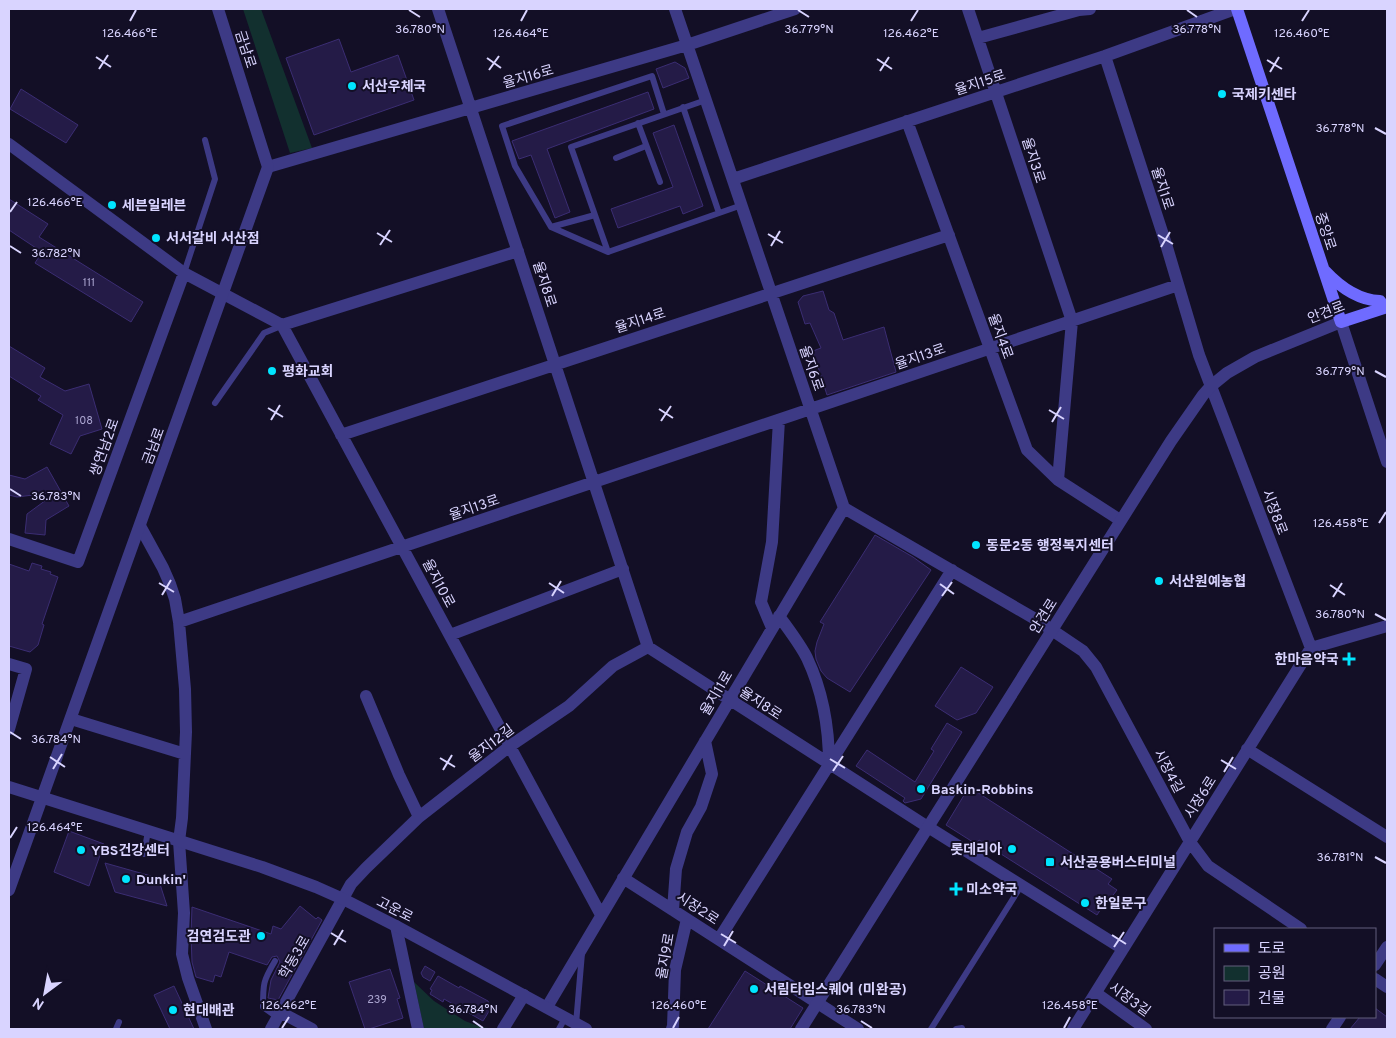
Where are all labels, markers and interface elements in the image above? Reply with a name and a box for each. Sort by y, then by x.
text: 36.780°N [395,22,445,38]
text: 36.779°N [784,22,834,38]
text: 36.778°N [1172,22,1222,38]
text: 126.466°E [102,26,158,42]
text: 126.464°E [493,26,549,42]
text: 126.462°E [883,26,939,42]
text: 126.460°E [1274,26,1330,42]
street label: 금남로 [231,28,259,71]
street label: 율지16로 [501,62,556,93]
street label: 율지15로 [953,67,1008,100]
place label: 서산우체국 [362,79,427,96]
marker: 서산우체국 [346,80,358,92]
place label: 국제키센타 [1232,87,1297,104]
marker: 국제키센타 [1216,88,1228,100]
text: 36.778°N [1315,121,1365,137]
street label: 율지3로 [1017,135,1048,186]
street label: 율지1로 [1147,165,1176,212]
text: 126.466°E [27,195,83,211]
place label: 세븐일레븐 [122,198,187,215]
marker: 세븐일레븐 [106,199,118,211]
street label: 중앙로 [1311,210,1339,253]
place label: 서서갈비 서산점 [166,231,260,248]
marker: 서서갈비 서산점 [150,232,162,244]
text: 36.782°N [31,246,81,262]
street label: 율지8로 [528,259,559,310]
house number: 111 [83,276,95,290]
street label: 안견로 [1305,298,1348,328]
street label: 율지14로 [613,305,668,338]
street label: 율지4로 [984,311,1016,362]
street label: 율지13로 [893,341,948,374]
street label: 율지6로 [795,344,826,394]
place label: 평화교회 [282,364,334,381]
text: 36.779°N [1315,364,1365,380]
marker: 평화교회 [266,365,278,377]
house number: 108 [75,414,93,428]
street label: 쌍연남2로 [87,416,124,479]
street label: 금남로 [140,425,169,468]
street label: 시장8로 [1257,487,1290,538]
text: 36.783°N [31,489,81,505]
street label: 율지13로 [447,492,502,525]
text: 126.458°E [1313,516,1369,532]
place label: 동문2동 행정복지센터 [986,538,1114,555]
marker: 동문2동 행정복지센터 [970,539,982,551]
street label: 율지10로 [418,556,458,611]
place label: 서산원예농협 [1169,574,1246,591]
marker: 서산원예농협 [1153,575,1165,587]
street label: 안견로 [1027,596,1062,638]
text: 36.780°N [1315,607,1365,623]
place label: 한마음약국 [1275,651,1339,669]
marker: 한마음약국 [1343,653,1355,665]
street label: 율지11로 [697,668,737,719]
street label: 율지8로 [736,684,785,724]
street label: 율지12길 [466,722,518,767]
text: 36.784°N [31,732,81,748]
street label: 시장4길 [1149,747,1186,797]
street label: 시장6로 [1182,773,1221,822]
place label: Baskin-Robbins [931,782,1034,799]
marker: Baskin-Robbins [915,783,927,795]
text: 126.464°E [27,820,83,836]
place label: 롯데리아 [950,842,1002,859]
place label: YBS건강센터 [91,843,170,860]
marker: 롯데리아 [1006,843,1018,855]
marker: YBS건강센터 [75,844,87,856]
text: 36.781°N [1317,850,1363,866]
place label: 서산공용버스터미널 [1060,855,1176,872]
marker: 서산공용버스터미널 [1044,856,1056,868]
place label: Dunkin' [136,872,186,889]
marker: Dunkin' [120,873,132,885]
place label: 미소약국 [966,882,1018,899]
marker: 미소약국 [950,883,962,895]
street label: 시장2로 [673,889,722,929]
street label: 고운로 [373,894,415,927]
place label: 한일문구 [1095,895,1147,913]
marker: 한일문구 [1079,897,1091,909]
legend [1214,928,1376,1018]
place label: 검연검도관 [187,929,251,946]
marker: 검연검도관 [255,930,267,942]
street label: 율지9로 [654,932,679,981]
street label: 학동3로 [275,933,314,982]
text: 도로 [1258,940,1286,959]
text: 공원 [1258,965,1286,984]
north arrow [20,968,70,1018]
street label: 시장3길 [1105,980,1153,1021]
place label: 서림타임스퀘어 (미완공) [764,982,907,999]
marker: 서림타임스퀘어 (미완공) [748,983,760,995]
text: 건물 [1258,990,1286,1009]
text: N [30,993,48,1013]
house number: 239 [367,993,387,1007]
text: 126.462°E [261,998,317,1014]
text: 126.460°E [651,998,707,1014]
text: 126.458°E [1042,998,1098,1014]
place label: 현대배관 [183,1002,235,1020]
text: 36.784°N [448,1002,498,1018]
text: 36.783°N [836,1002,886,1018]
marker: 현대배관 [167,1004,179,1016]

